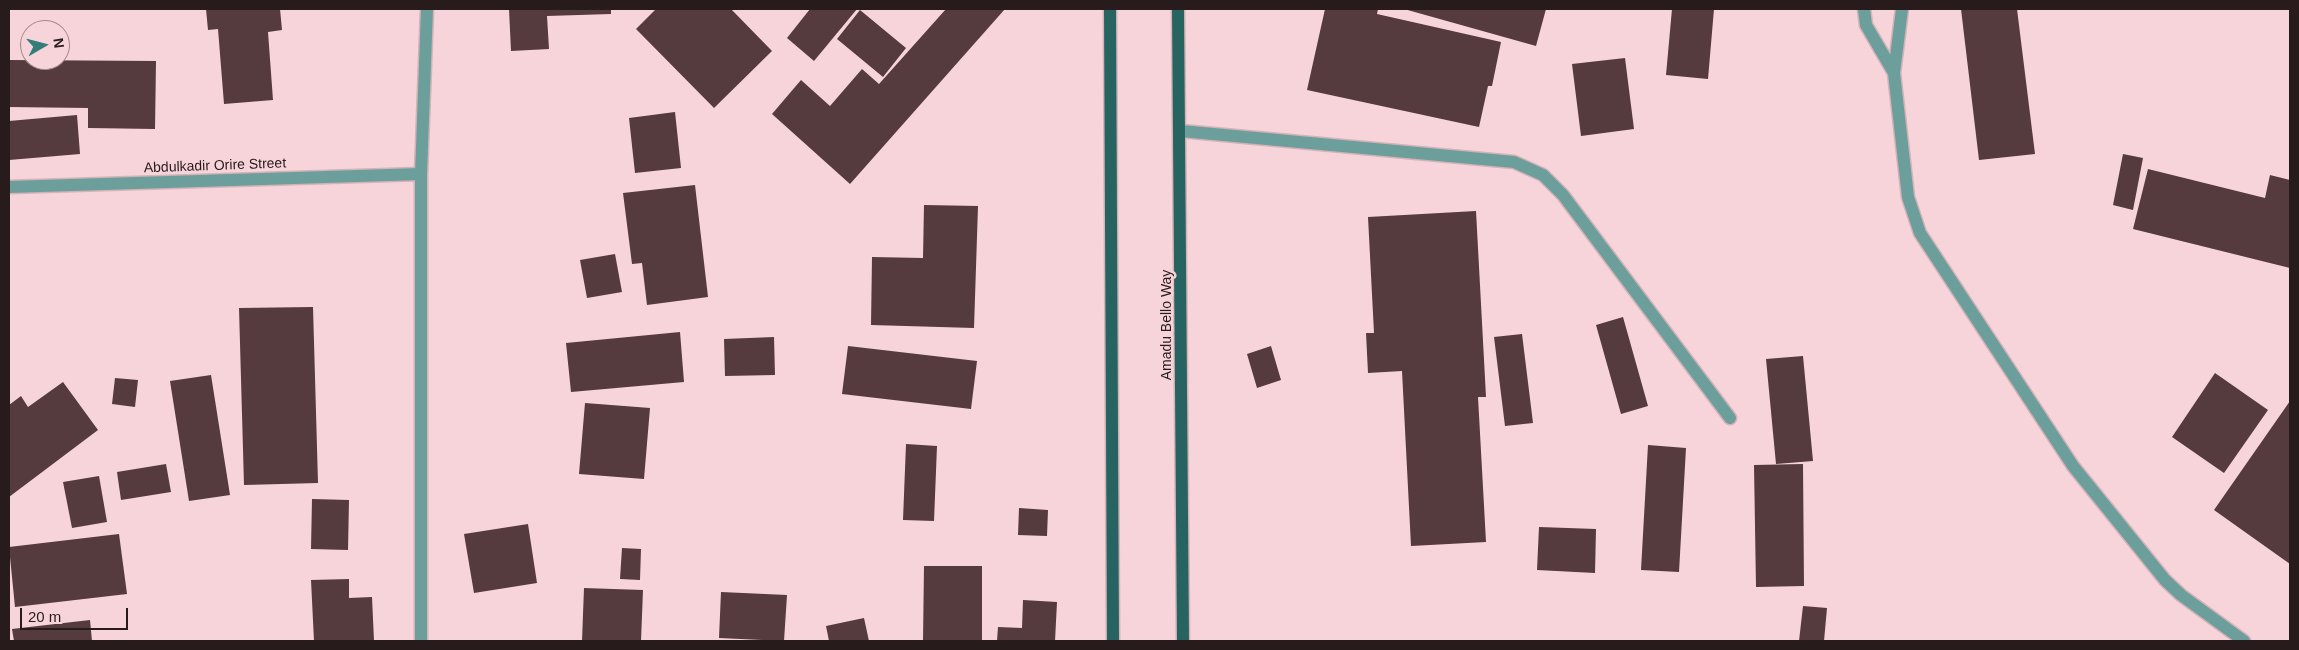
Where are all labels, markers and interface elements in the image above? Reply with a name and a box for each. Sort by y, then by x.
north arrow [20,20,70,70]
text: N [50,37,67,49]
street label: Abdulkadir Orire Street [144,155,286,177]
street label: Amadu Bello Way [1159,270,1175,380]
scale bar [22,598,130,630]
text: 20 m [28,608,61,625]

